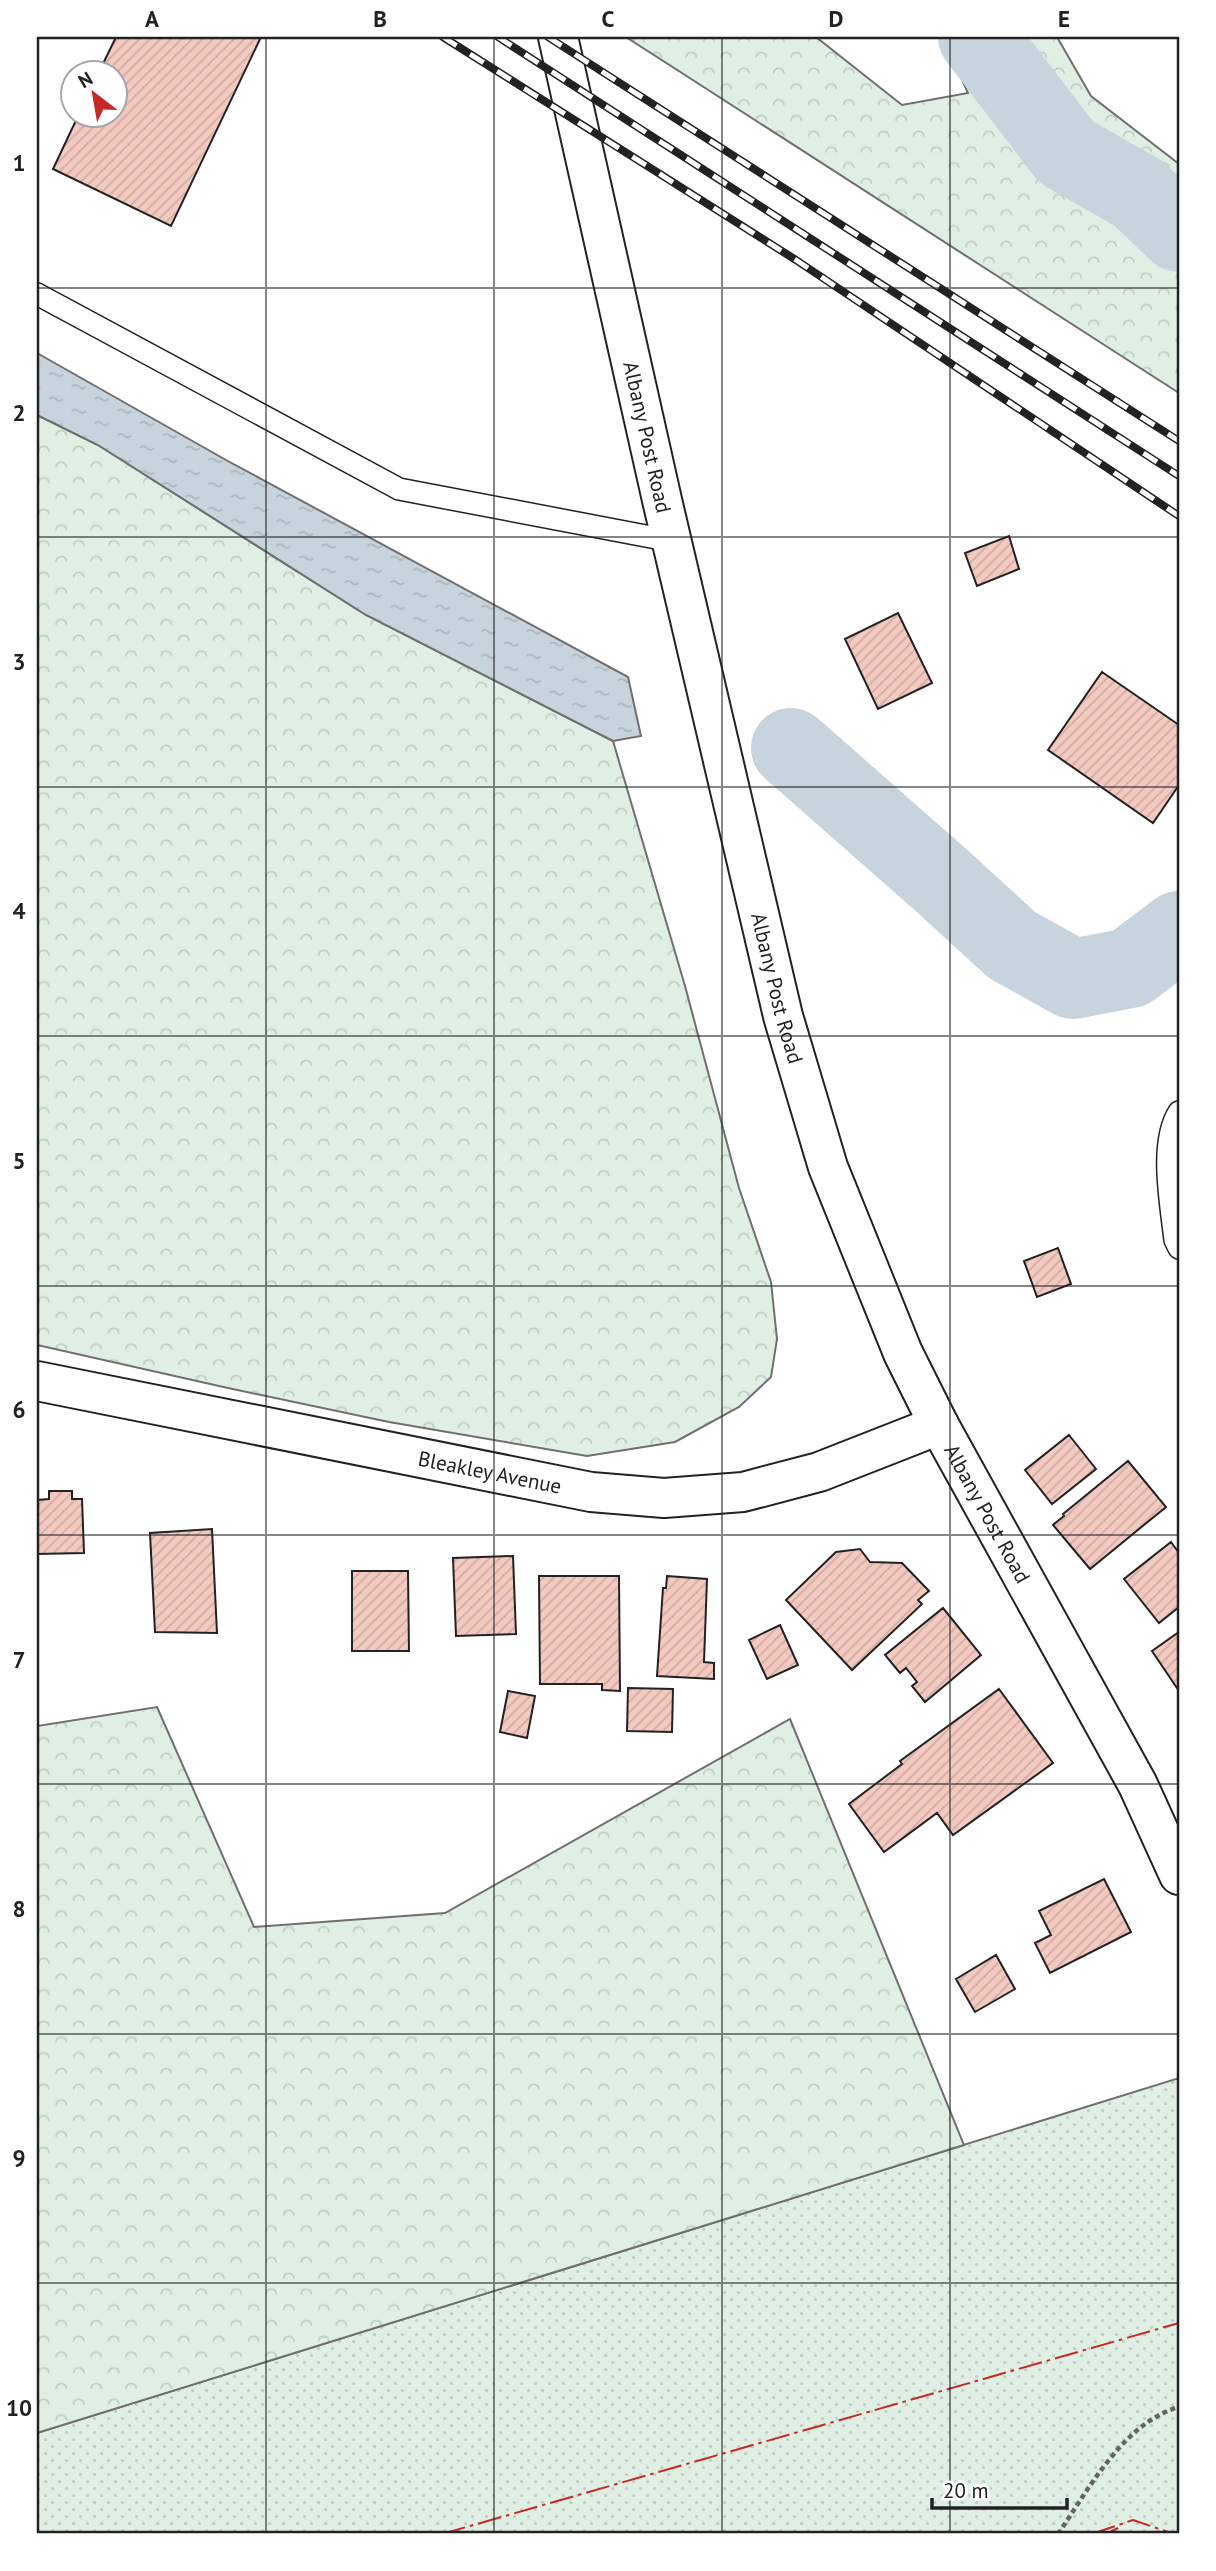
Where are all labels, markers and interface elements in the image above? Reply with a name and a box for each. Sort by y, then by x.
text: A [145,4,159,33]
text: B [373,4,387,33]
text: C [602,4,615,33]
text: D [829,4,843,33]
text: E [1058,4,1070,33]
north arrow [60,60,130,130]
text: N [74,66,97,93]
text: 1 [12,148,26,177]
street label: Albany Post Road [618,359,678,516]
text: 2 [12,398,26,427]
text: 3 [12,647,26,676]
text: 4 [12,896,26,925]
street label: Albany Post Road [746,910,810,1067]
text: 5 [12,1146,26,1175]
text: 6 [12,1395,26,1424]
street label: Albany Post Road [939,1439,1037,1587]
street label: Bleakley Avenue [416,1444,564,1499]
text: 7 [12,1645,26,1674]
text: 8 [12,1894,26,1923]
text: 9 [12,2143,26,2172]
text: 10 [6,2393,32,2422]
scale bar [932,2466,1067,2510]
text: 20 m [943,2477,989,2504]

